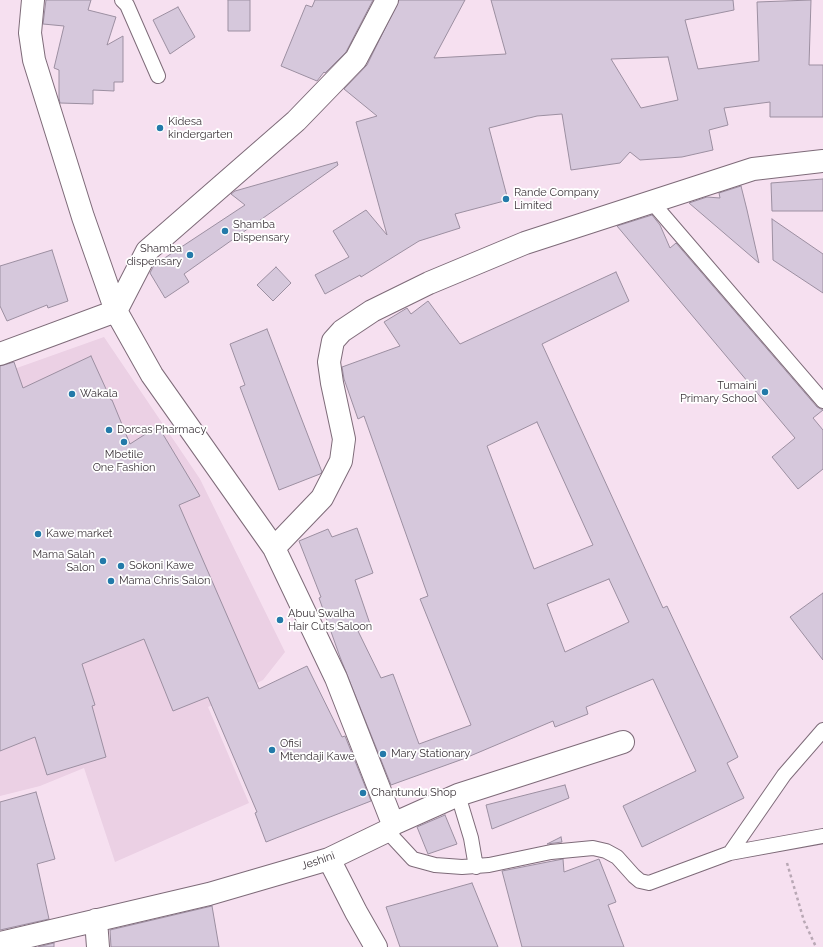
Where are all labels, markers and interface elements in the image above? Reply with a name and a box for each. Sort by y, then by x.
place label: Kidesa kindergarten [168,115,233,141]
marker: Kidesa kindergarten [155,123,165,133]
place label: Rande Company Limited [514,186,599,212]
marker: Rande Company Limited [501,194,511,204]
place label: Shamba Dispensary [233,218,289,244]
marker: Shamba Dispensary [220,226,230,236]
place label: Shamba dispensary [127,242,182,268]
marker: Shamba dispensary [185,250,195,260]
place label: Tumaini Primary School [680,379,757,405]
place label: Wakala [80,387,118,401]
marker: Tumaini Primary School [760,387,770,397]
marker: Wakala [67,389,77,399]
place label: Dorcas Pharmacy [117,423,206,437]
marker: Dorcas Pharmacy [104,425,114,435]
marker: Mbetile One Fashion [119,437,129,447]
place label: Mbetile One Fashion [93,448,155,474]
place label: Kawe market [46,527,112,541]
marker: Kawe market [33,529,43,539]
place label: Mama Salah Salon [32,548,95,574]
marker: Mama Salah Salon [98,556,108,566]
place label: Sokoni Kawe [129,559,194,573]
marker: Sokoni Kawe [116,561,126,571]
place label: Mama Chris Salon [119,574,210,588]
marker: Mama Chris Salon [106,576,116,586]
place label: Abuu Swalha Hair Cuts Saloon [288,607,372,633]
marker: Abuu Swalha Hair Cuts Saloon [275,615,285,625]
place label: Ofisi Mtendaji Kawe [280,737,355,763]
marker: Ofisi Mtendaji Kawe [267,745,277,755]
place label: Mary Stationary [391,747,470,761]
marker: Mary Stationary [378,749,388,759]
place label: Chantundu Shop [371,786,457,800]
marker: Chantundu Shop [358,788,368,798]
street label: Jeshini [299,849,337,873]

